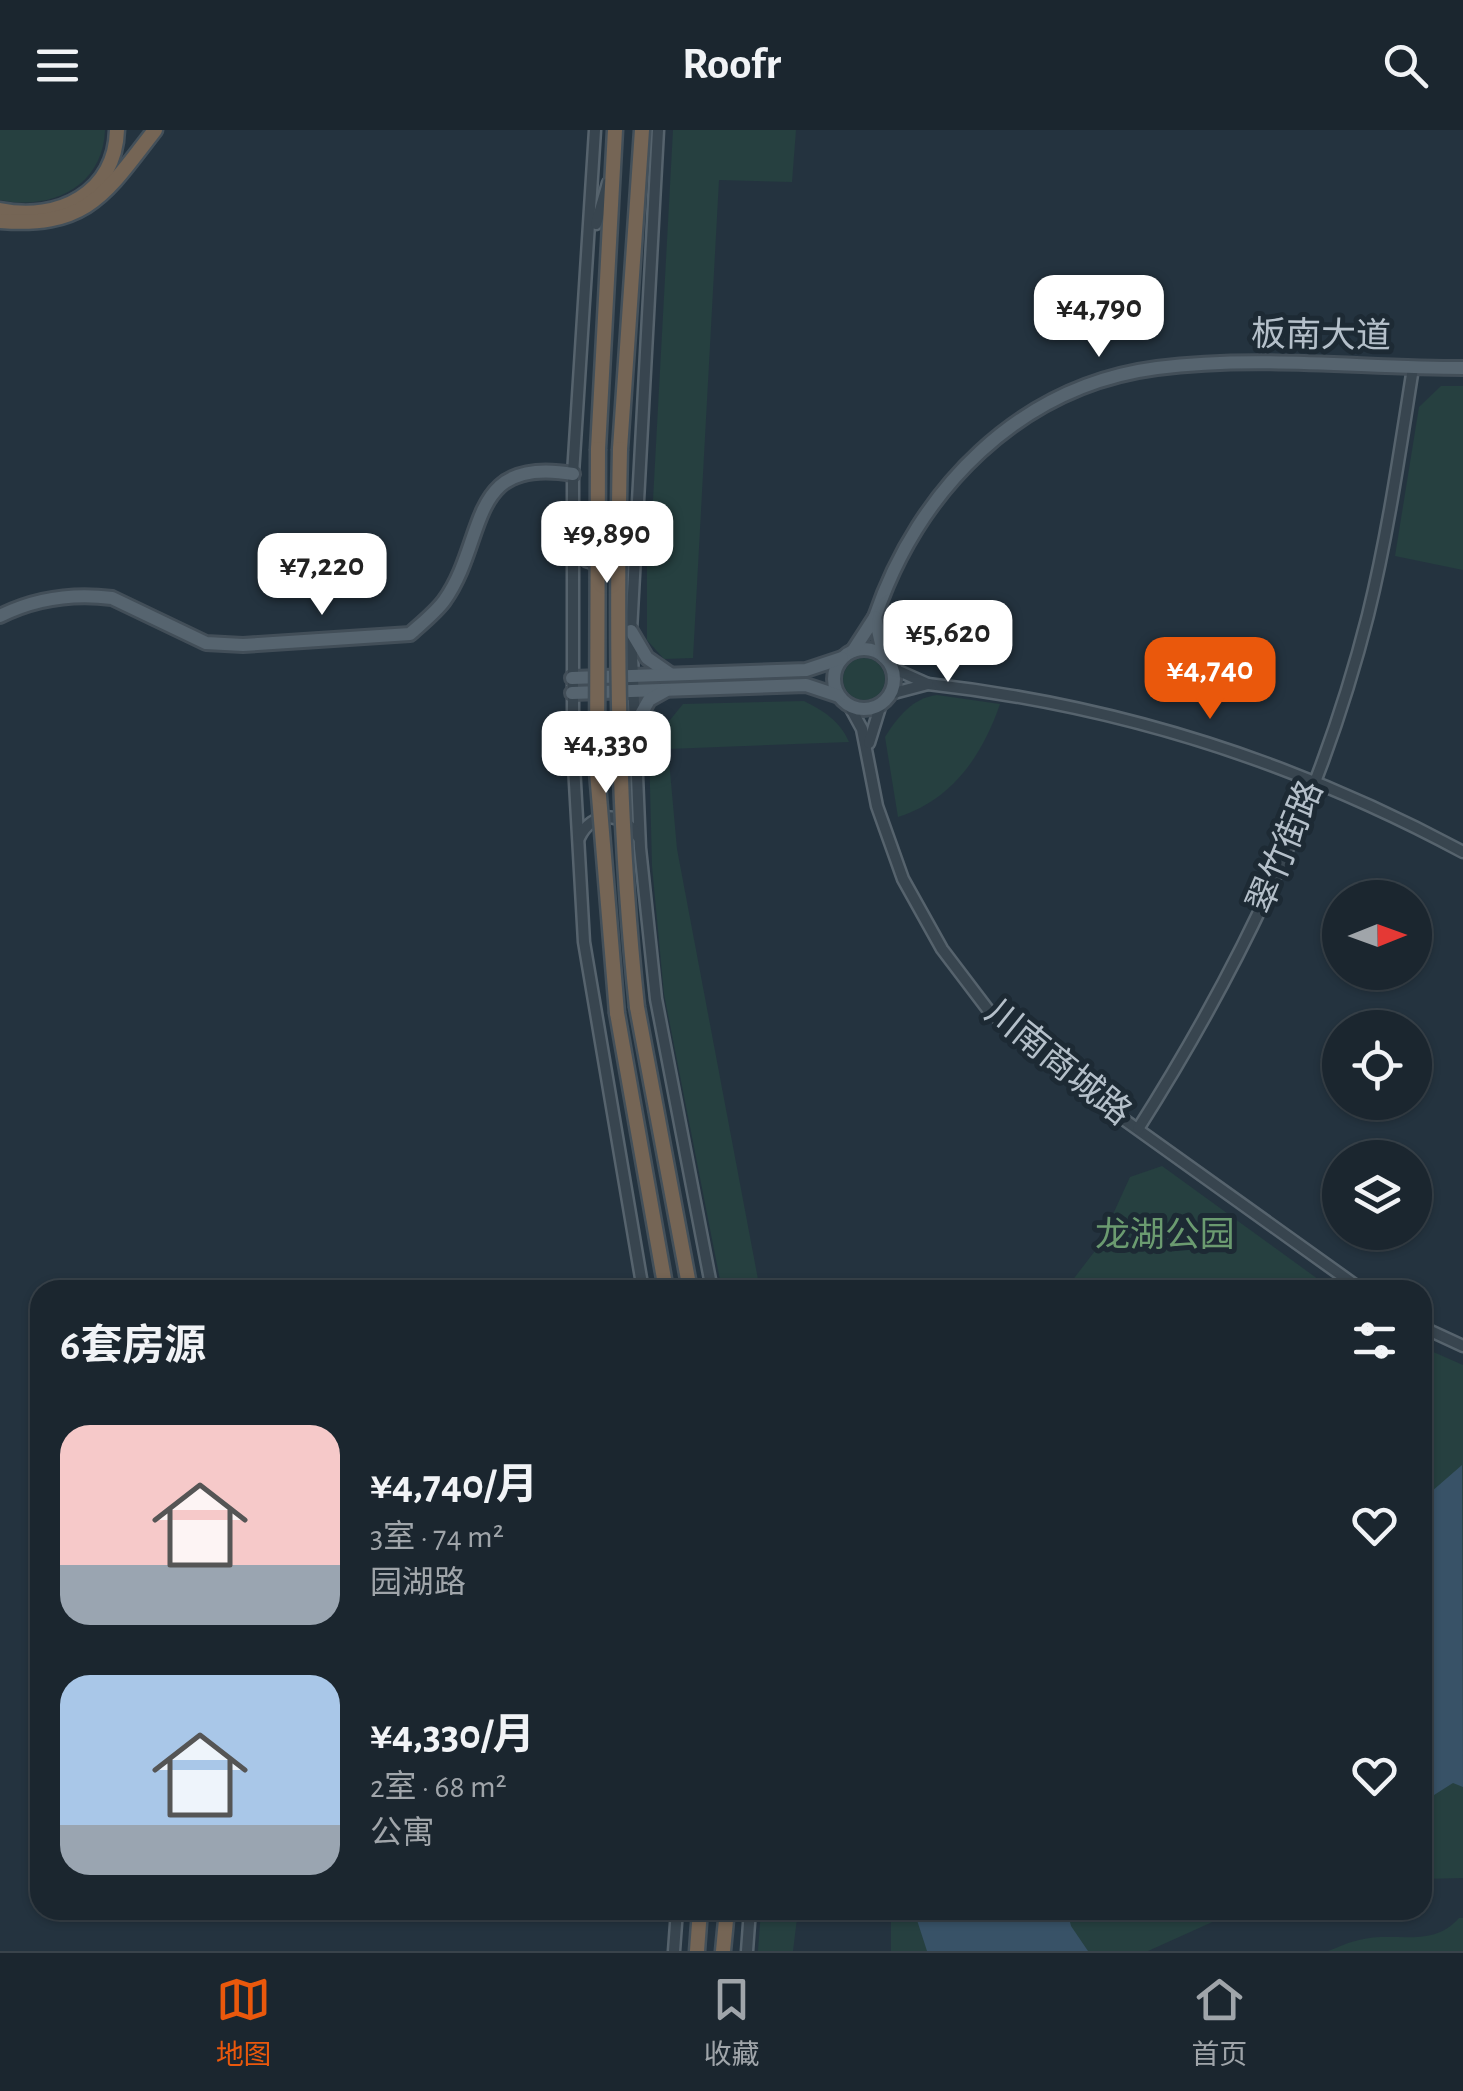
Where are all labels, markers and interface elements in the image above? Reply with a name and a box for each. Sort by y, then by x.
icon: menu [30,38,85,93]
icon: search [1378,38,1433,93]
text: Roofr [682,42,781,87]
pin: ¥4,790 [1018,275,1180,360]
text: ¥4,790 [1056,291,1142,323]
street label: 板南大道 [1251,315,1391,355]
pin: ¥9,890 [526,501,688,586]
text: ¥9,890 [563,517,651,549]
pin: ¥7,220 [241,533,403,618]
text: ¥7,220 [280,549,364,581]
pin: ¥5,620 [867,600,1029,685]
text: ¥5,620 [905,616,991,648]
pin: ¥4,740 [1129,637,1291,722]
text: ¥4,740 [1167,653,1253,685]
pin: ¥4,330 [525,711,687,796]
text: ¥4,330 [564,727,648,759]
street label: 翠竹街路 [1241,775,1329,918]
north arrow [1322,880,1432,990]
map controls [1322,880,1432,1250]
street label: 川南商城路 [979,993,1138,1132]
button: locate [1322,1010,1432,1120]
button: layers [1322,1140,1432,1250]
park label: 龙湖公园 [1095,1216,1235,1253]
icon: filters [1347,1313,1402,1368]
text: 6套房源 [60,1325,206,1367]
text: ¥4,740/月 [370,1464,538,1506]
icon: home [140,1465,260,1585]
icon: heart [1347,1498,1402,1553]
text: 3室 · 74 m² [370,1521,504,1553]
text: 园湖路 [370,1567,466,1599]
text: ¥4,330/月 [370,1714,535,1756]
icon: home [140,1715,260,1835]
icon: heart [1347,1748,1402,1803]
text: 2室 · 68 m² [370,1771,507,1803]
text: 公寓 [370,1817,434,1849]
tab: 地图 [216,1972,272,2073]
tab: 收藏 [703,1972,759,2073]
tab: 首页 [1191,1972,1247,2073]

